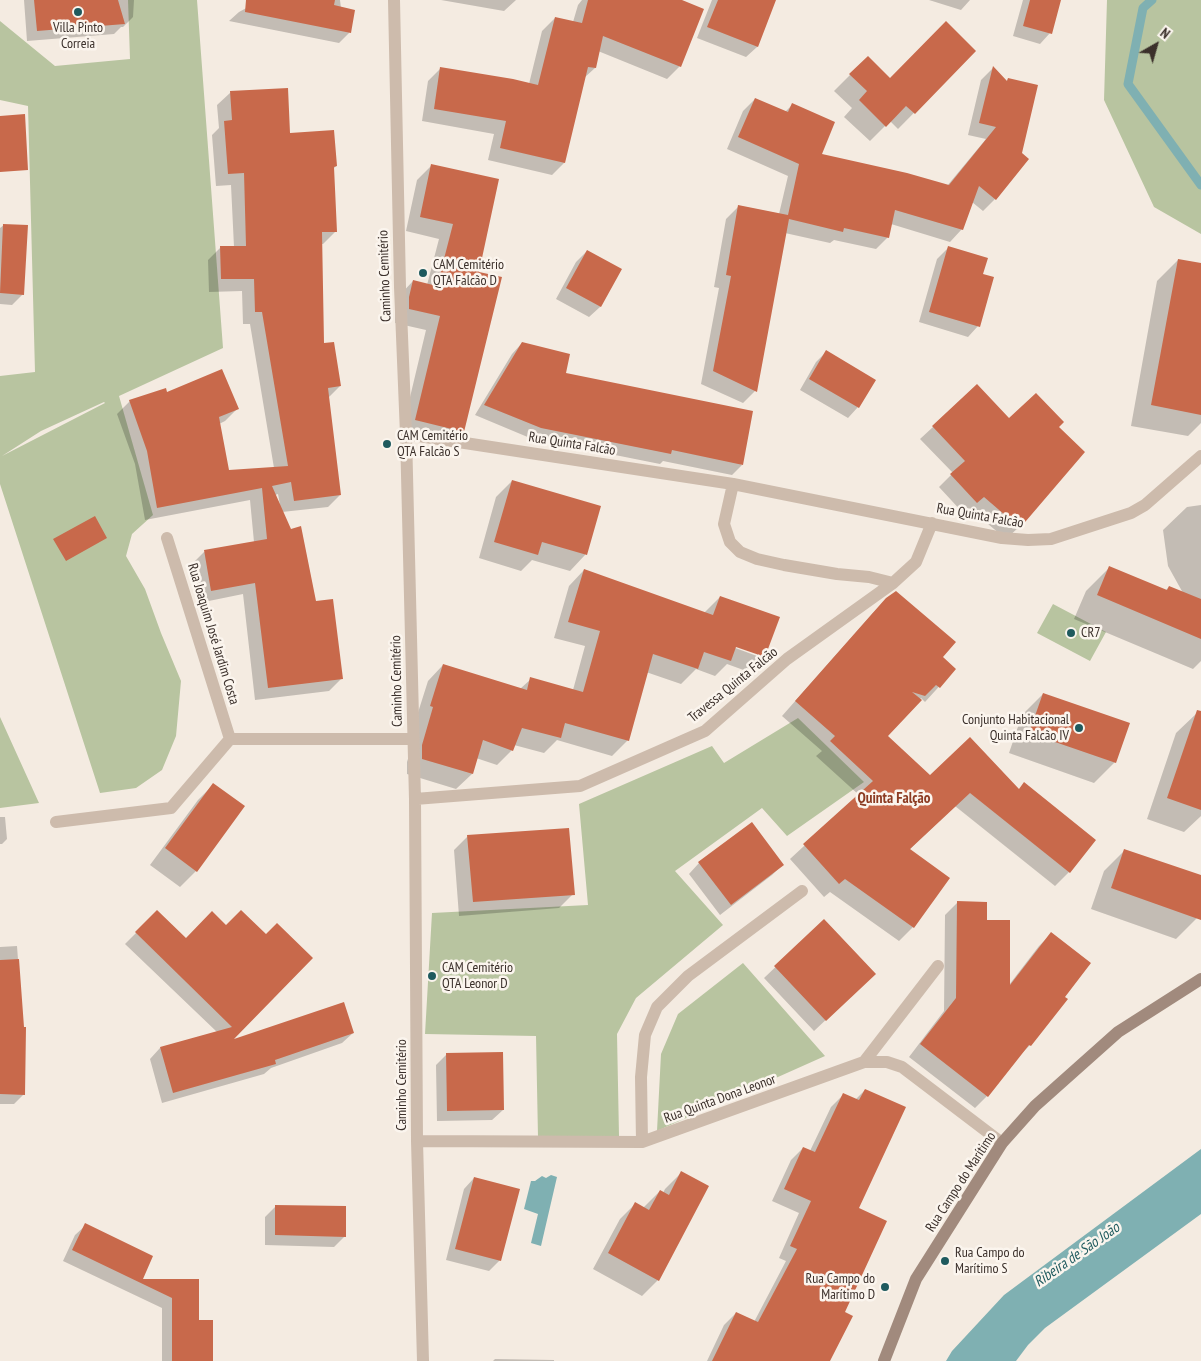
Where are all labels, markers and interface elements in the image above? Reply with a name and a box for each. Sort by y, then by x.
marker: Villa Pinto Correia [72,6,84,18]
place label: Villa Pinto Correia [53,20,103,52]
north arrow [1131,20,1181,70]
text: N [1157,24,1174,43]
street label: Caminho Cemitério [375,230,395,322]
place label: CAM Cemitério QTA Falcão D [433,257,504,290]
marker: CAM Cemitério QTA Falcão D [417,267,429,279]
place label: CAM Cemitério QTA Falcão S [397,428,468,461]
street label: Rua Quinta Falcão [527,429,617,459]
marker: CAM Cemitério QTA Falcão S [381,438,393,450]
street label: Rua Quinta Falcão [935,500,1025,532]
street label: Rua Joaquim José Jardim Costa [184,561,242,707]
place label: CR7 [1081,625,1100,641]
marker: CR7 [1065,627,1077,639]
street label: Caminho Cemitério [388,635,406,727]
street label: Travessa Quinta Falcão [685,644,781,726]
place label: Conjunto Habitacional Quinta Falcão IV [962,712,1069,744]
marker: Conjunto Habitacional Quinta Falcão IV [1073,722,1085,734]
district label: Quinta Falção [858,790,930,808]
place label: CAM Cemitério QTA Leonor D [442,960,513,992]
marker: CAM Cemitério QTA Leonor D [426,970,438,982]
street label: Caminho Cemitério [394,1039,410,1131]
street label: Rua Quinta Dona Leonor [662,1071,778,1127]
street label: Rua Campo do Marítimo [922,1129,1000,1235]
water label: Ribeira de São João [1031,1219,1123,1291]
place label: Rua Campo do Marítimo S [955,1245,1025,1278]
marker: Rua Campo do Marítimo S [939,1255,951,1267]
place label: Rua Campo do Marítimo D [805,1271,875,1304]
marker: Rua Campo do Marítimo D [879,1281,891,1293]

